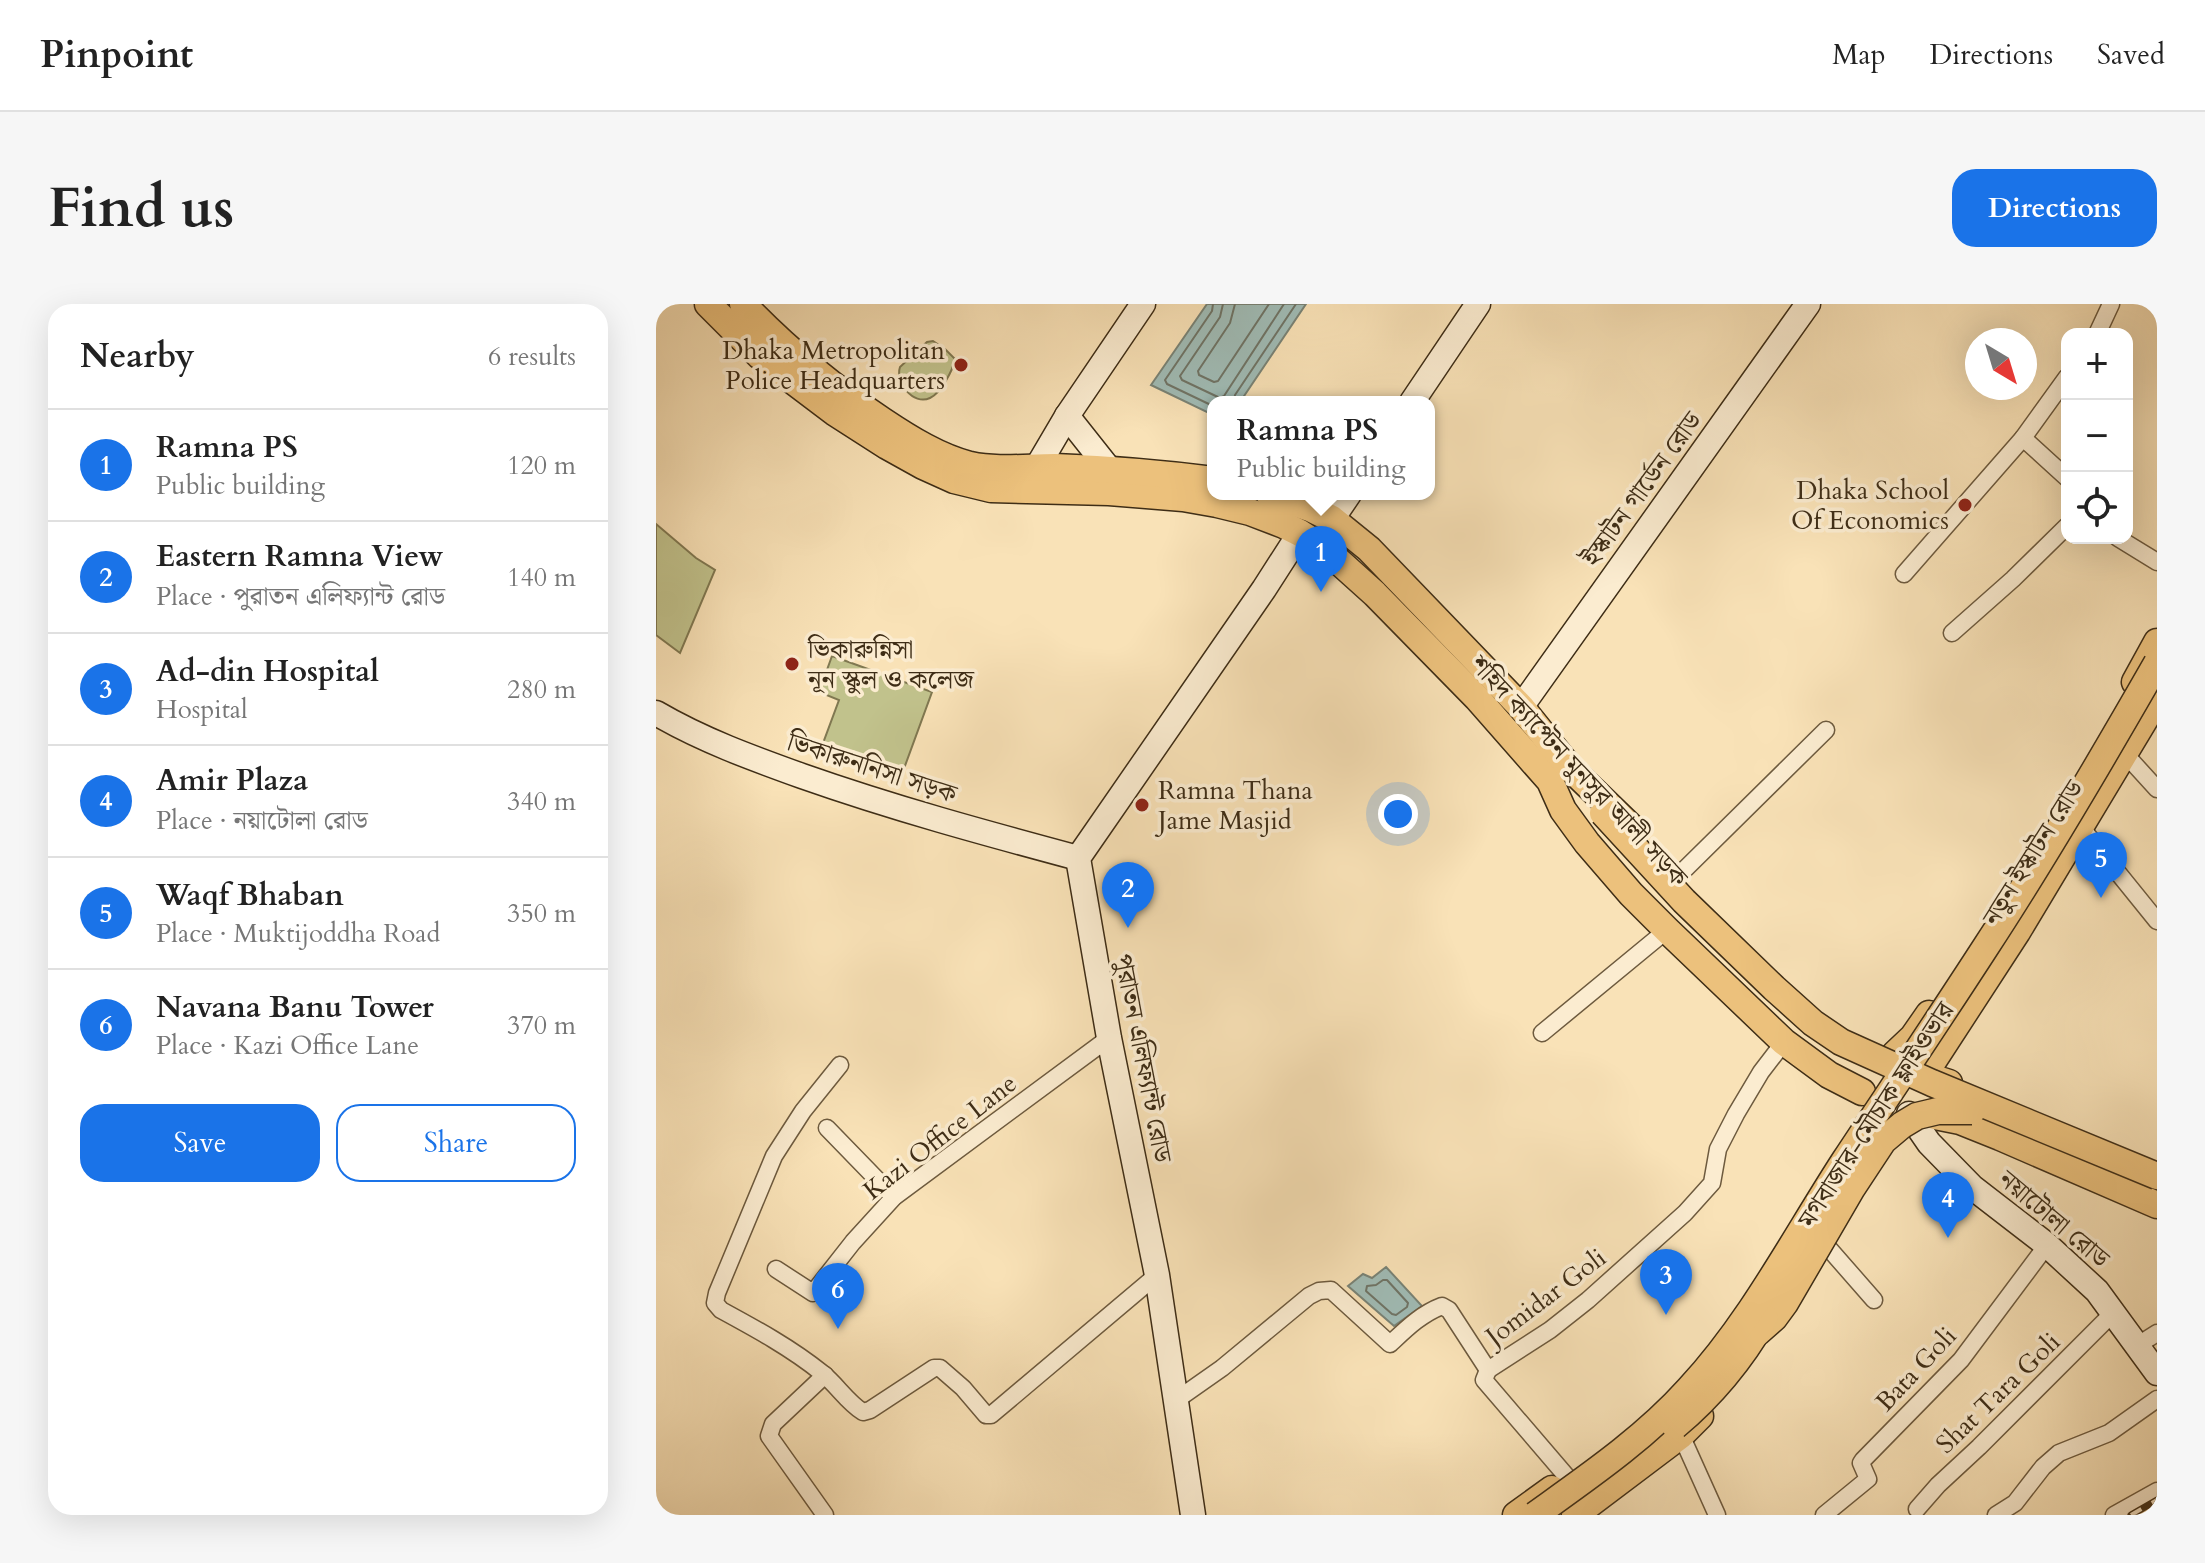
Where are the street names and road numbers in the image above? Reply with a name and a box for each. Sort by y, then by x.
street label: ইস্কাটন গার্ডেন রোড [1574,404,1710,574]
street label: শহিদ ক্যাপ্টেন মুনসুর আলী সড়ক [1462,647,1697,895]
street label: ভিকারুননিসা সড়ক [782,724,963,812]
street label: নতুন ইস্কাটন রোড [1974,773,2092,933]
street label: পুরাতন এলিফ্যান্ট রোড [1106,951,1181,1166]
street label: মগবাজার-মৌচাক ফ্লাইওভার [1789,994,1963,1236]
street label: Kazi Office Lane [856,1066,1024,1208]
street label: নয়াটোলা রোড [1990,1162,2117,1276]
street label: Jomidar Goli [1475,1240,1613,1356]
street label: Bata Goli [1868,1319,1964,1419]
street label: Shat Tara Goli [1928,1325,2068,1461]

